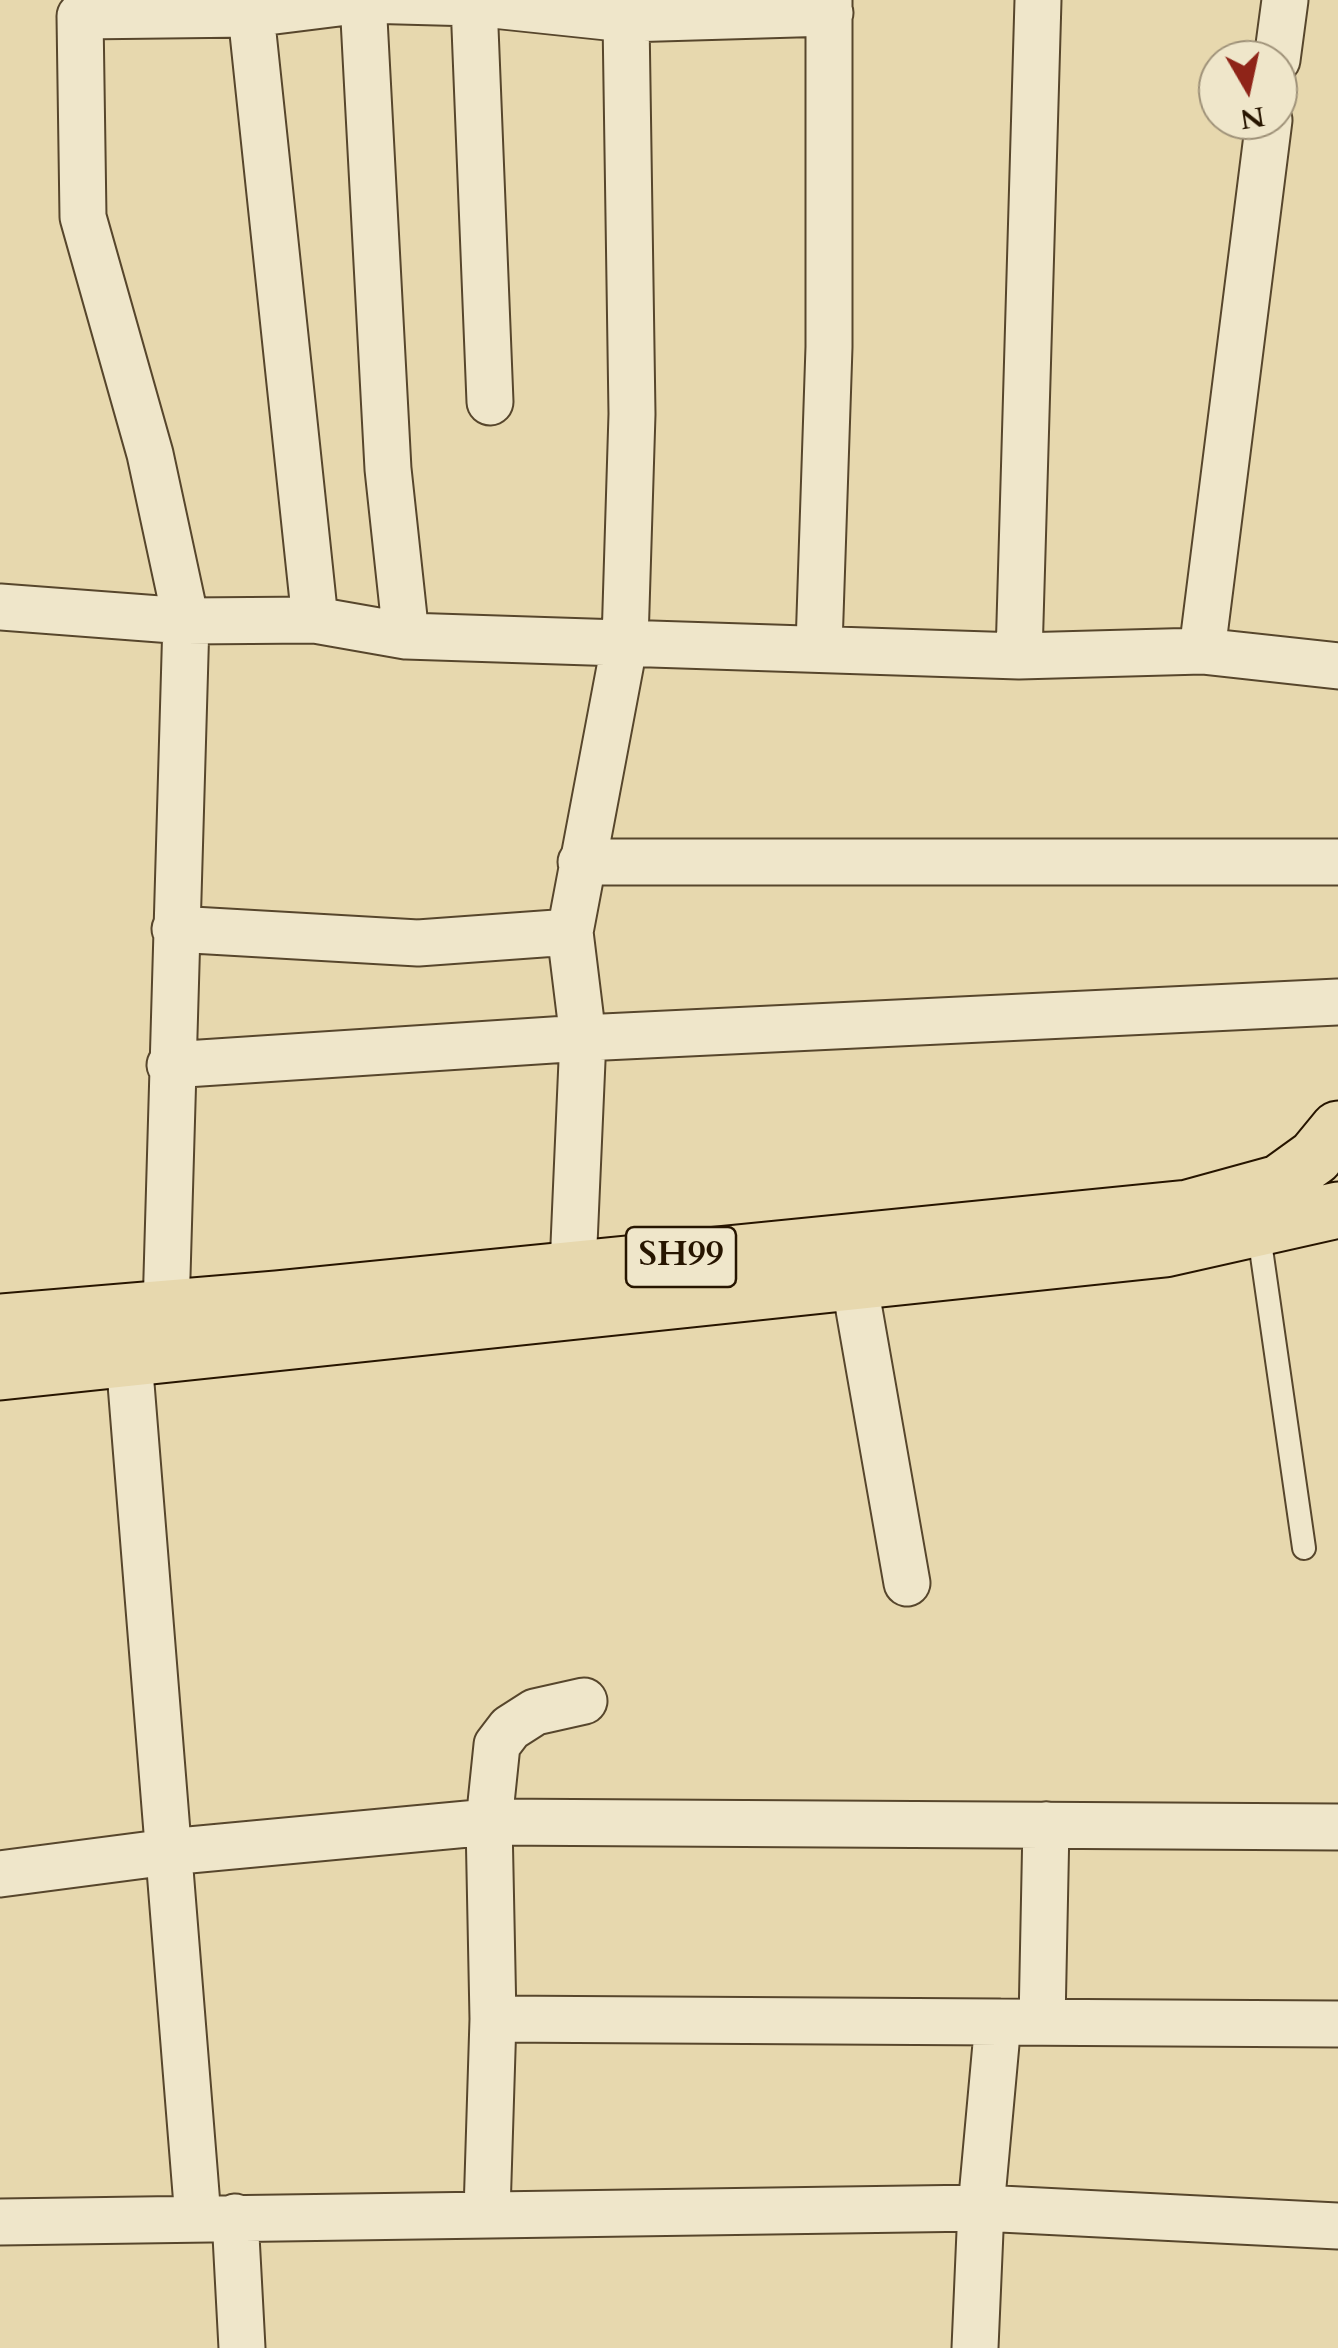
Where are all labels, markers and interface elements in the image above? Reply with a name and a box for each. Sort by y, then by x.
north arrow [1198,40,1298,140]
text: N [1237,97,1267,138]
road number: SH99 [626,1227,736,1287]

